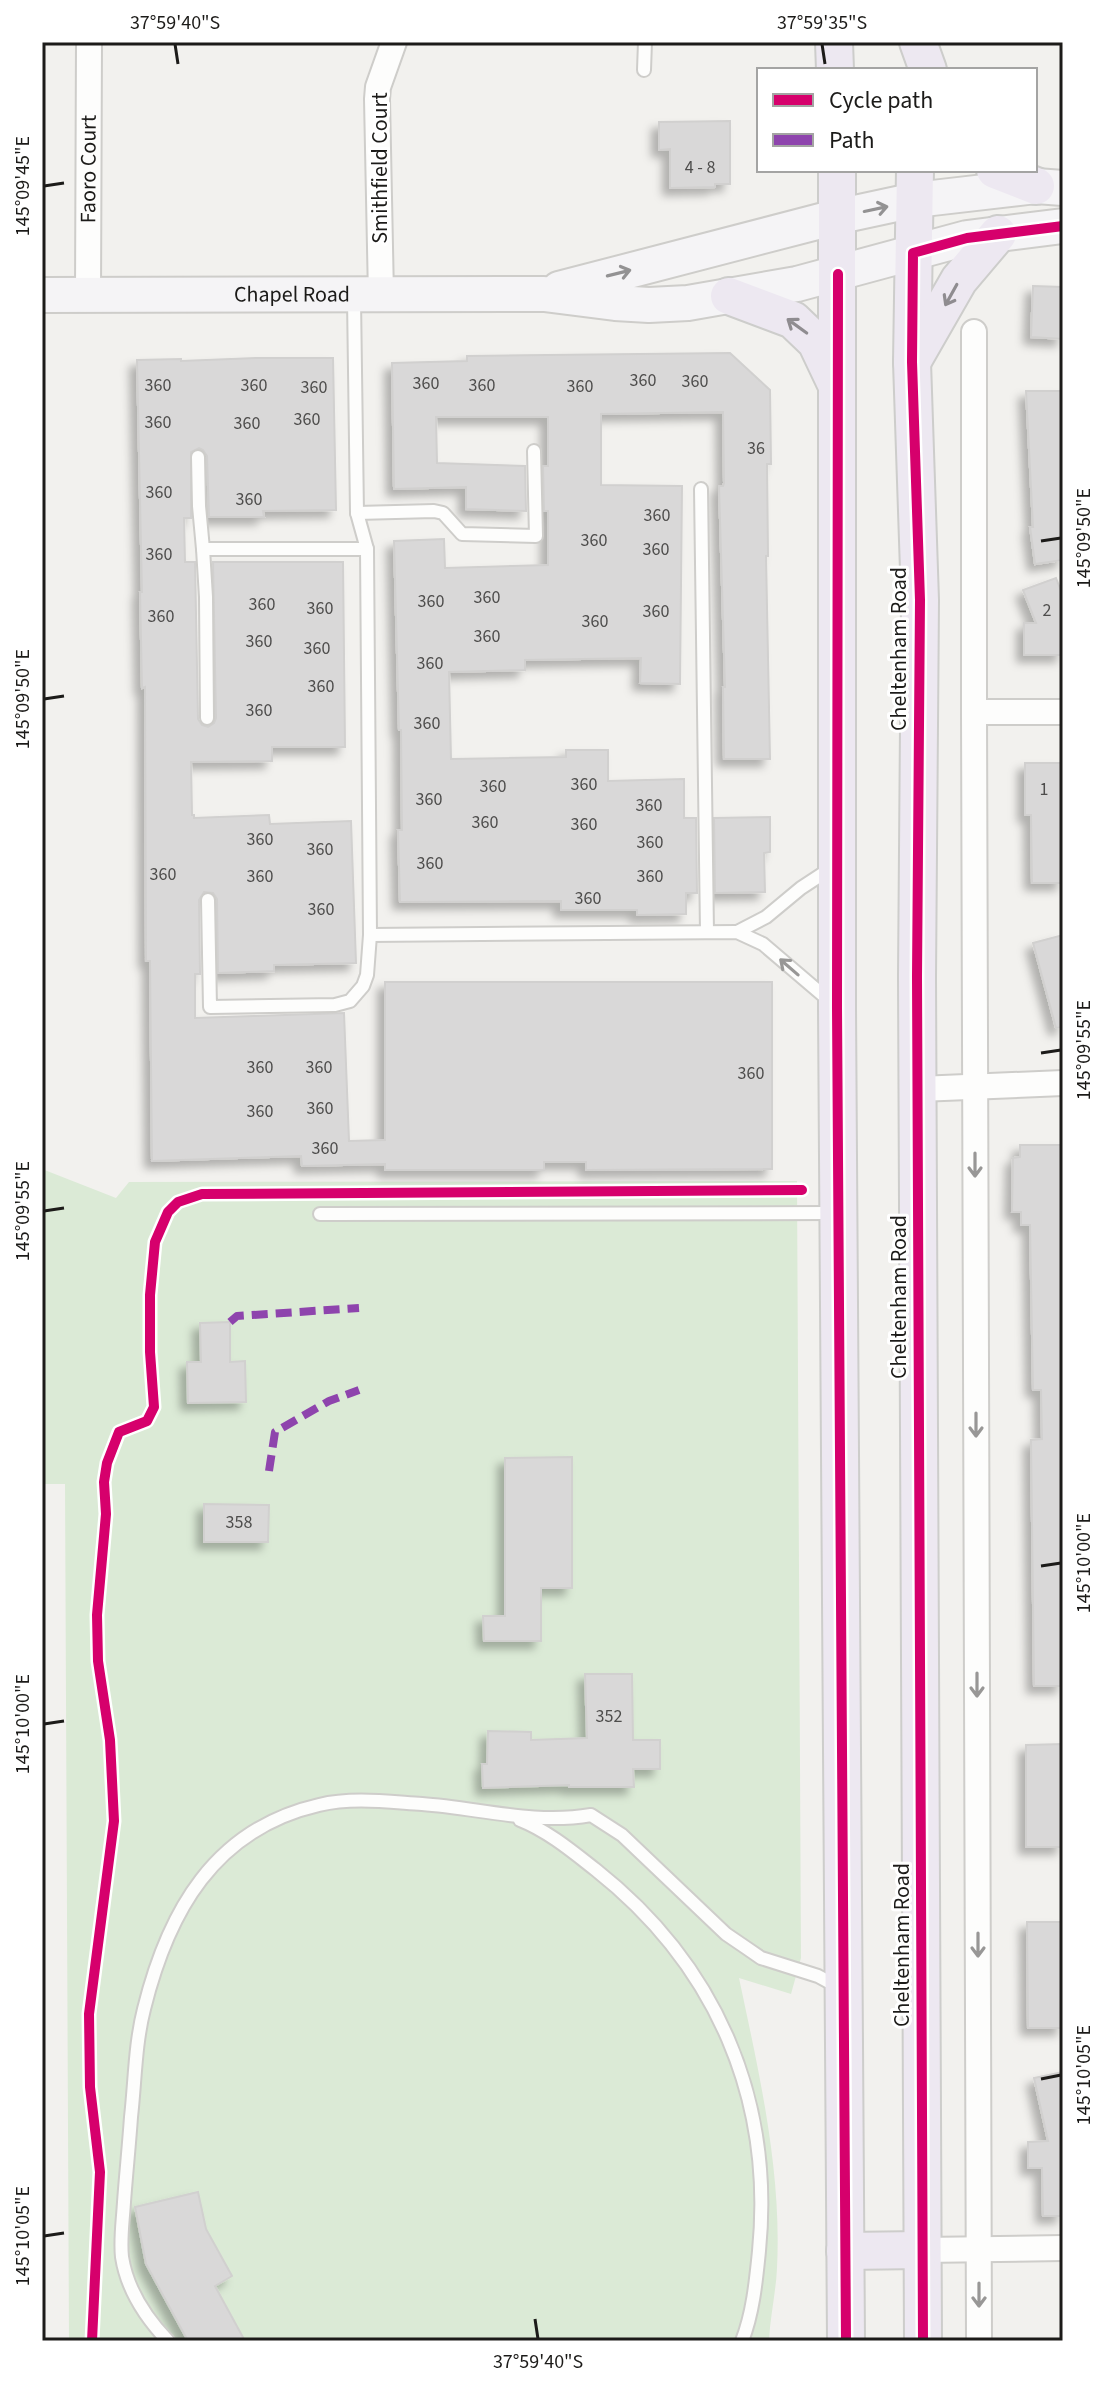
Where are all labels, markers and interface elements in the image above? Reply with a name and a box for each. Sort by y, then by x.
text: 37°59'40"S [130,9,220,37]
text: 37°59'35"S [777,9,867,37]
legend [757,68,1037,172]
text: Cycle path [829,83,933,118]
street label: Smithfield Court [364,92,396,244]
street label: Faoro Court [72,114,105,223]
text: Path [829,123,875,158]
text: 145°09'45"E [9,136,37,236]
house number: 4 - 8 [685,155,715,180]
one-way arrow [862,201,888,216]
one-way arrow [605,265,631,280]
street label: Chapel Road [234,278,350,311]
one-way arrow [943,283,959,306]
one-way arrow [787,318,808,335]
house number: 360 [630,368,656,393]
house number: 360 [682,369,708,394]
house number: 360 [413,371,439,396]
house number: 360 [145,373,171,398]
house number: 360 [241,373,267,398]
house number: 360 [469,373,495,398]
house number: 360 [567,374,593,399]
house number: 360 [301,375,327,400]
house number: 360 [294,407,320,432]
house number: 360 [145,410,171,435]
house number: 360 [234,411,260,436]
house number: 36 [747,436,765,461]
house number: 360 [146,480,172,505]
house number: 360 [236,487,262,512]
text: 145°09'50"E [1070,488,1098,588]
house number: 360 [644,503,670,528]
house number: 360 [581,528,607,553]
house number: 360 [643,537,669,562]
house number: 360 [146,542,172,567]
street label: Cheltenham Road [883,567,915,731]
house number: 360 [474,585,500,610]
house number: 360 [418,589,444,614]
house number: 360 [249,592,275,617]
house number: 360 [307,596,333,621]
house number: 2 [1043,598,1052,623]
house number: 360 [643,599,669,624]
house number: 360 [148,604,174,629]
house number: 360 [582,609,608,634]
house number: 360 [474,624,500,649]
house number: 360 [246,629,272,654]
house number: 360 [304,636,330,661]
text: 145°09'50"E [9,649,37,749]
house number: 360 [417,651,443,676]
house number: 360 [308,674,334,699]
house number: 360 [246,698,272,723]
house number: 360 [414,711,440,736]
house number: 360 [571,772,597,797]
house number: 360 [480,774,506,799]
house number: 1 [1040,777,1048,802]
house number: 360 [416,787,442,812]
house number: 360 [636,793,662,818]
house number: 360 [472,810,498,835]
house number: 360 [571,812,597,837]
house number: 360 [247,827,273,852]
house number: 360 [637,830,663,855]
house number: 360 [307,837,333,862]
house number: 360 [417,851,443,876]
house number: 360 [150,862,176,887]
house number: 360 [247,864,273,889]
house number: 360 [637,864,663,889]
house number: 360 [575,886,601,911]
house number: 360 [308,897,334,922]
one-way arrow [779,958,799,976]
text: 145°09'55"E [1070,1000,1098,1100]
house number: 360 [247,1055,273,1080]
house number: 360 [306,1055,332,1080]
house number: 360 [738,1061,764,1086]
house number: 360 [307,1096,333,1121]
house number: 360 [247,1099,273,1124]
house number: 360 [312,1136,338,1161]
one-way arrow [967,1151,983,1178]
text: 145°09'55"E [9,1161,37,1261]
street label: Cheltenham Road [883,1215,915,1379]
one-way arrow [968,1411,984,1438]
house number: 358 [226,1510,252,1535]
text: 145°10'00"E [1070,1513,1098,1613]
one-way arrow [969,1671,985,1698]
text: 145°10'00"E [9,1674,37,1774]
house number: 352 [596,1704,622,1729]
street label: Cheltenham Road [886,1863,918,2027]
one-way arrow [970,1931,986,1958]
text: 145°10'05"E [1070,2025,1098,2125]
text: 145°10'05"E [9,2186,37,2286]
one-way arrow [971,2281,987,2308]
text: 37°59'40"S [493,2348,583,2376]

